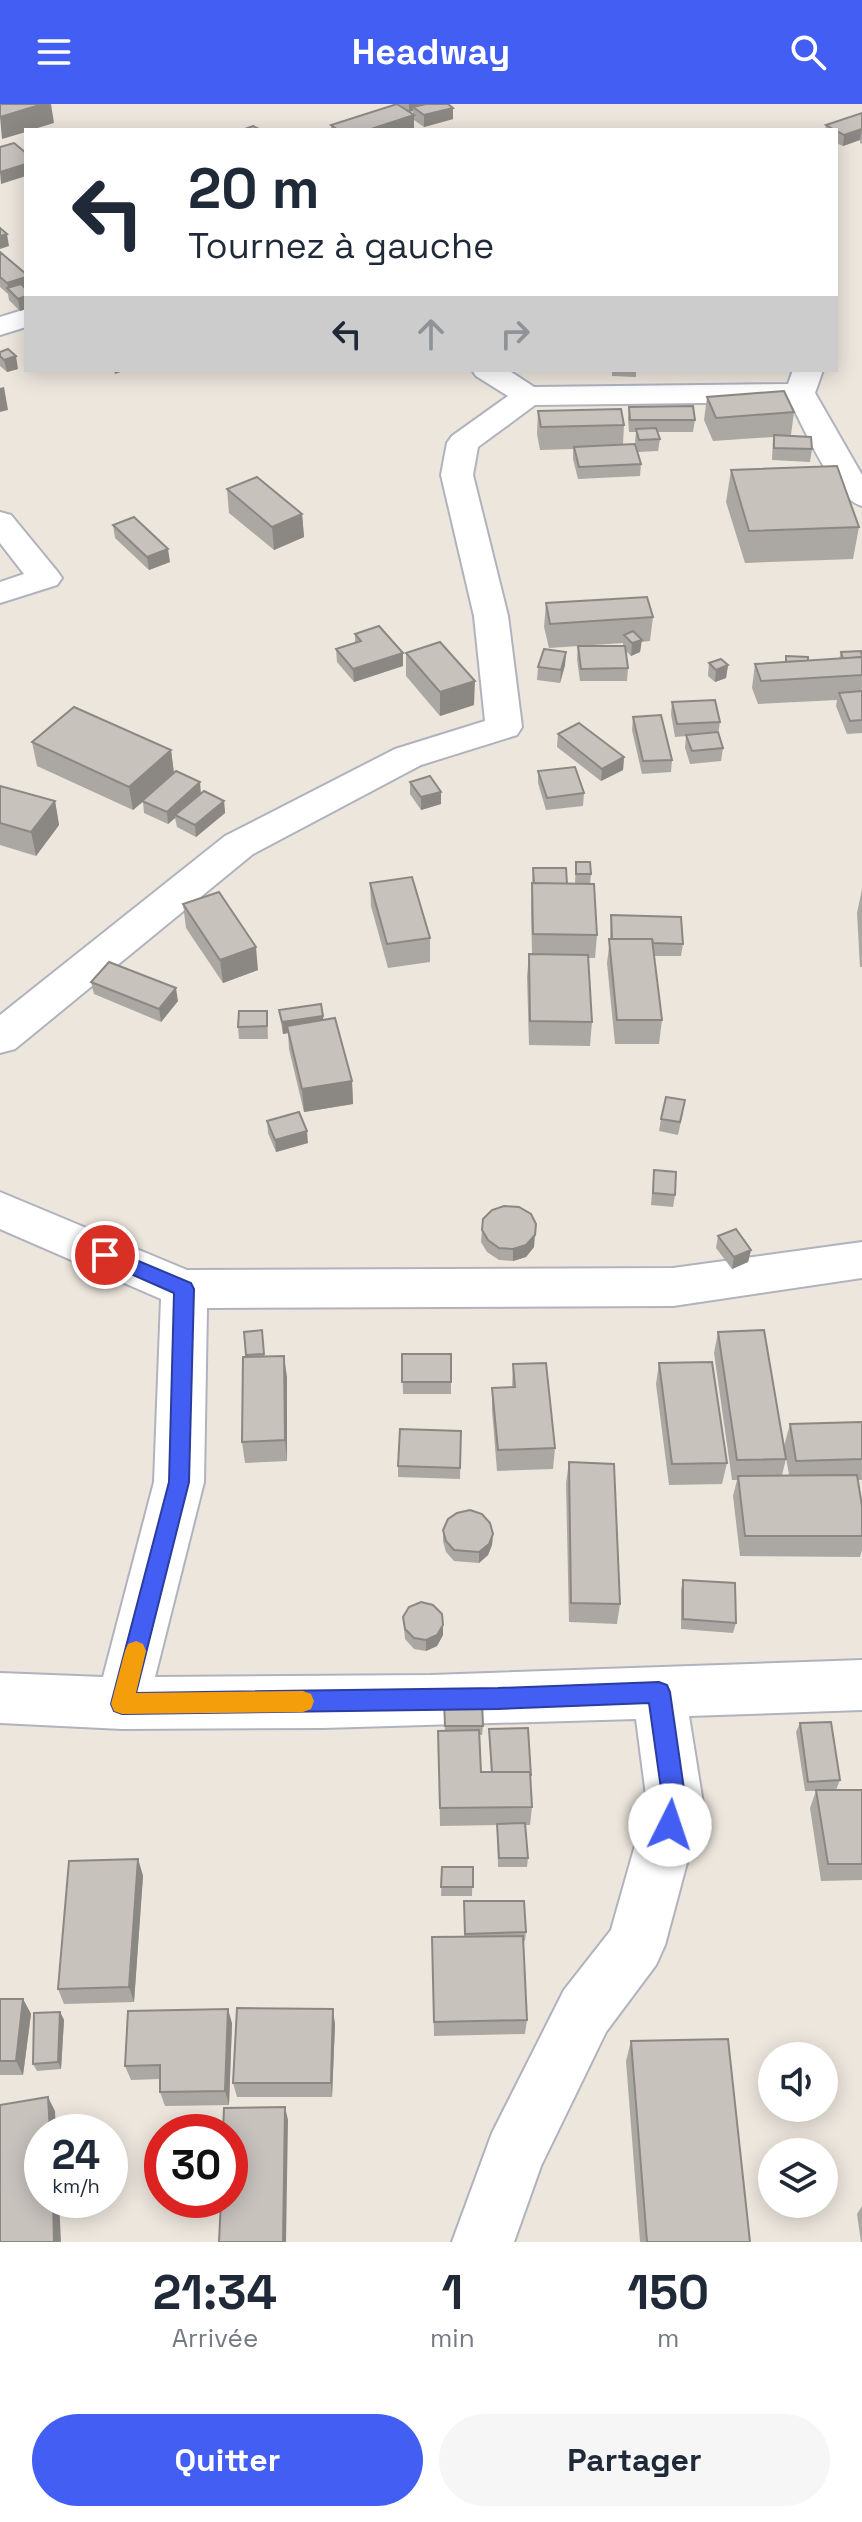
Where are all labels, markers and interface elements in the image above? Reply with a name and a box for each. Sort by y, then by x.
text: Headway [352,29,510,75]
icon: menu [32,30,76,74]
icon: search [786,30,830,74]
text: 20 m [188,153,320,224]
icon: left [56,160,160,264]
text: Tournez à gauche [188,223,494,269]
icon: left [325,312,369,356]
icon: ahead [409,312,453,356]
icon: right [493,312,537,356]
pin [71,1221,139,1289]
icon: arrive [83,1233,127,1277]
position arrow [628,1783,712,1867]
map controls [758,2042,838,2218]
button: sound [758,2042,838,2122]
speed limit sign: 30 [144,2114,248,2218]
text: 24 [52,2130,100,2181]
button: layers [758,2138,838,2218]
text: km/h [52,2173,100,2199]
text: 21:34 [153,2262,277,2323]
text: 1 [441,2262,463,2323]
text: 150 [627,2262,709,2323]
text: Arrivée [172,2321,258,2355]
text: min [430,2321,475,2355]
text: m [657,2321,679,2355]
button: Quitter [32,2414,423,2506]
button: Partager [439,2414,830,2506]

